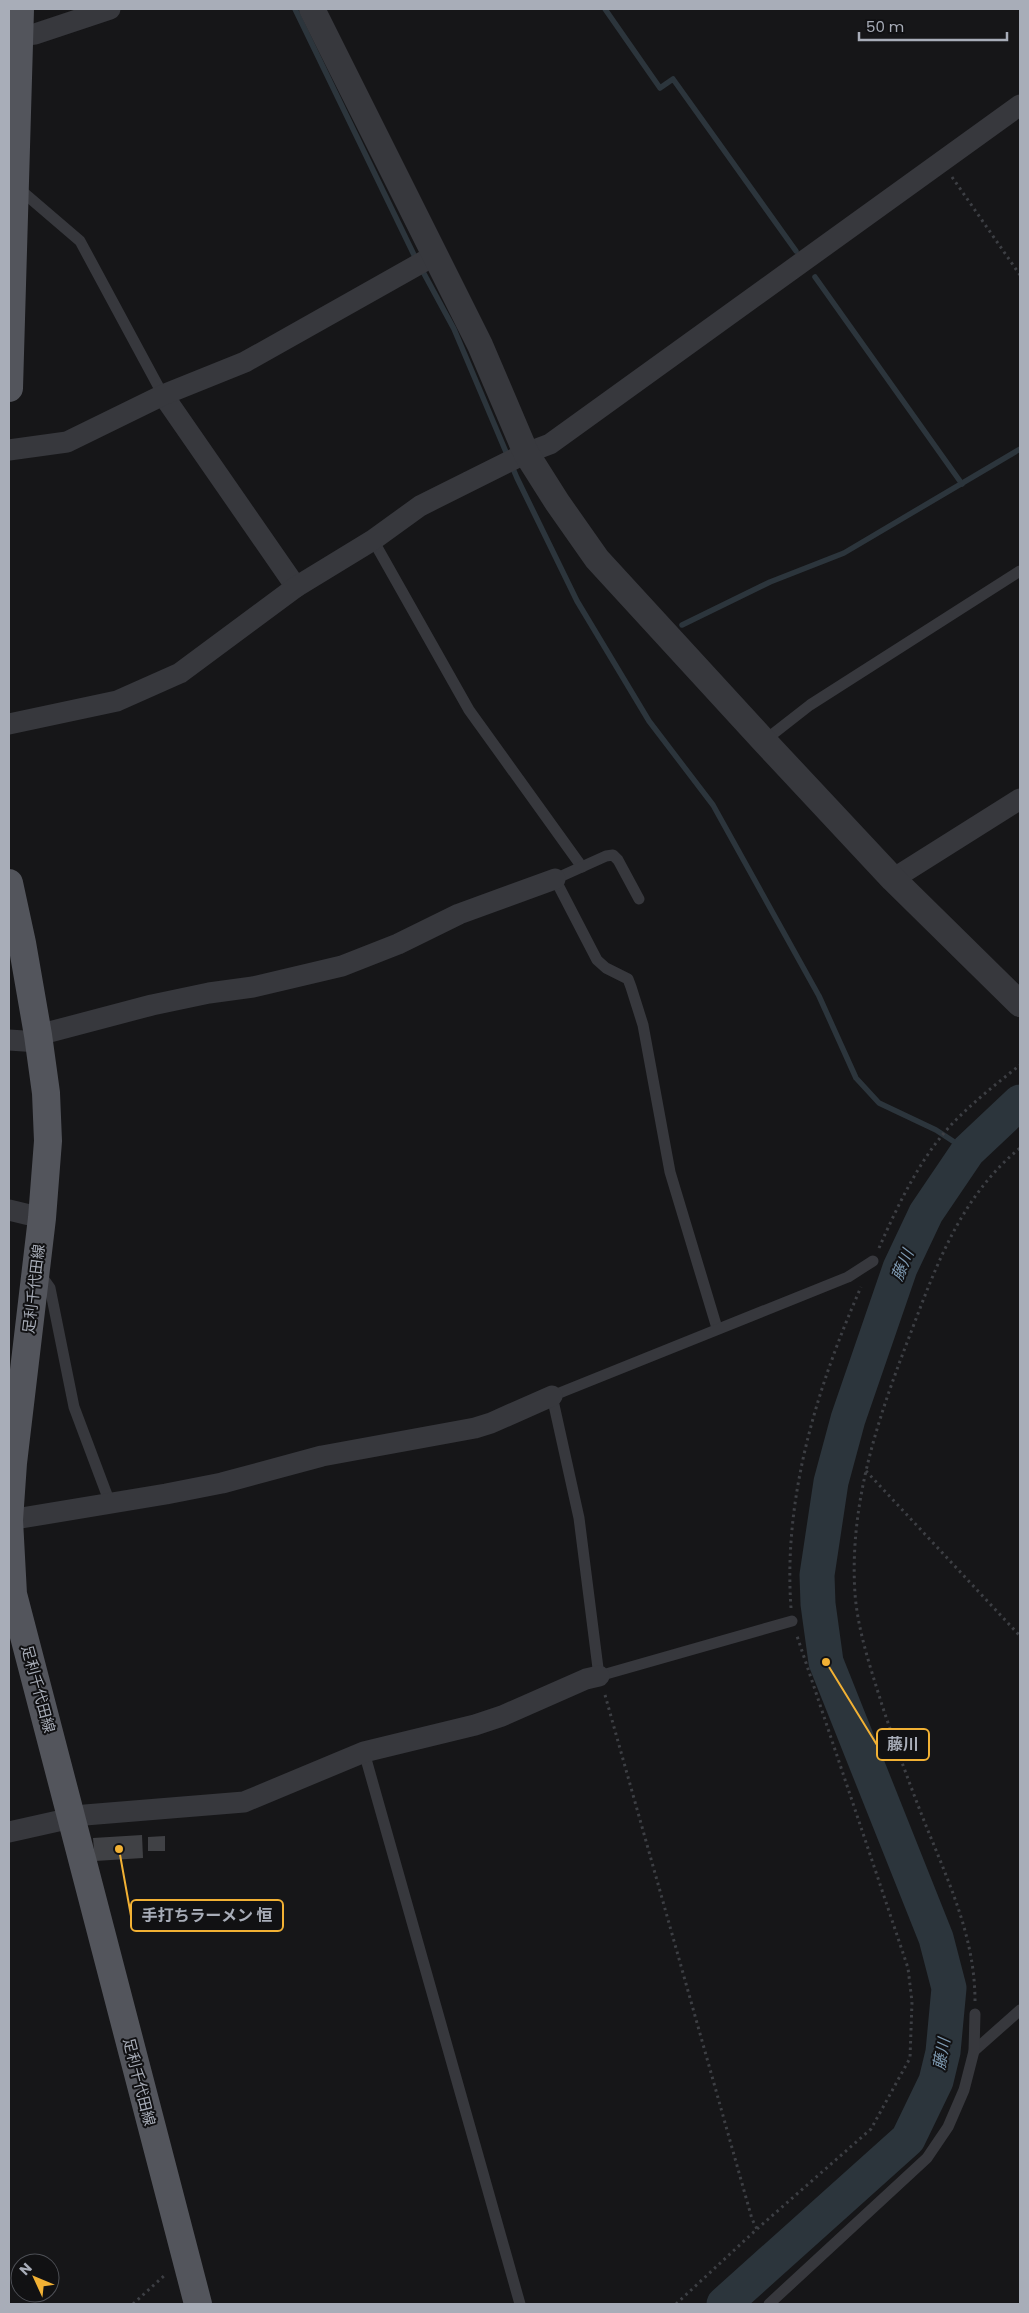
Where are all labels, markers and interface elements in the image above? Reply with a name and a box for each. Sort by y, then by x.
scale bar [859,10,1006,42]
text: 50 m [866,16,904,37]
street label: 足利千代田線 [18,1243,49,1335]
water label: 藤川 [886,1244,920,1284]
street label: 足利千代田線 [17,1643,60,1735]
callout: 藤川 [877,1729,929,1760]
text: 藤川 [887,1733,919,1756]
callout: 手打ちラーメン 恒 [131,1900,283,1931]
text: 手打ちラーメン 恒 [142,1904,272,1927]
water label: 藤川 [927,2034,956,2072]
street label: 足利千代田線 [118,2036,161,2128]
north arrow [10,2253,60,2303]
text: N [15,2258,36,2280]

